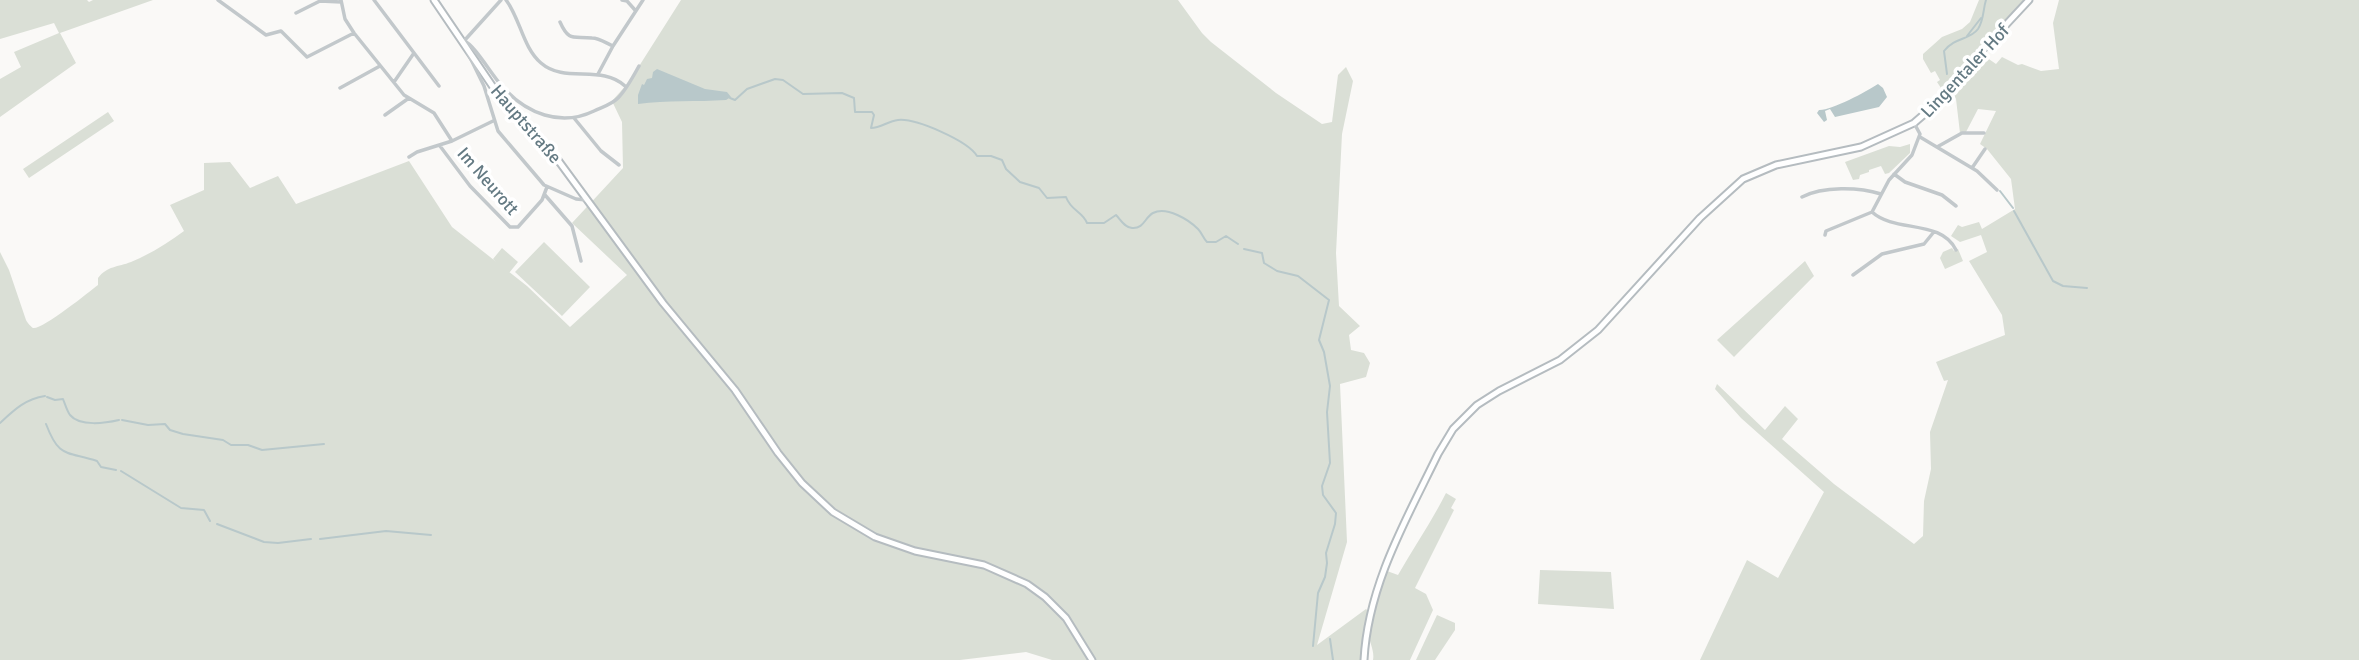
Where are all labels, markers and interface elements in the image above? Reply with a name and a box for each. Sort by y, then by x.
street label: Lingentaler Hof [1916,19,2014,122]
street label: Hauptstraße [486,80,566,168]
street label: Im Neurott [453,143,523,219]

